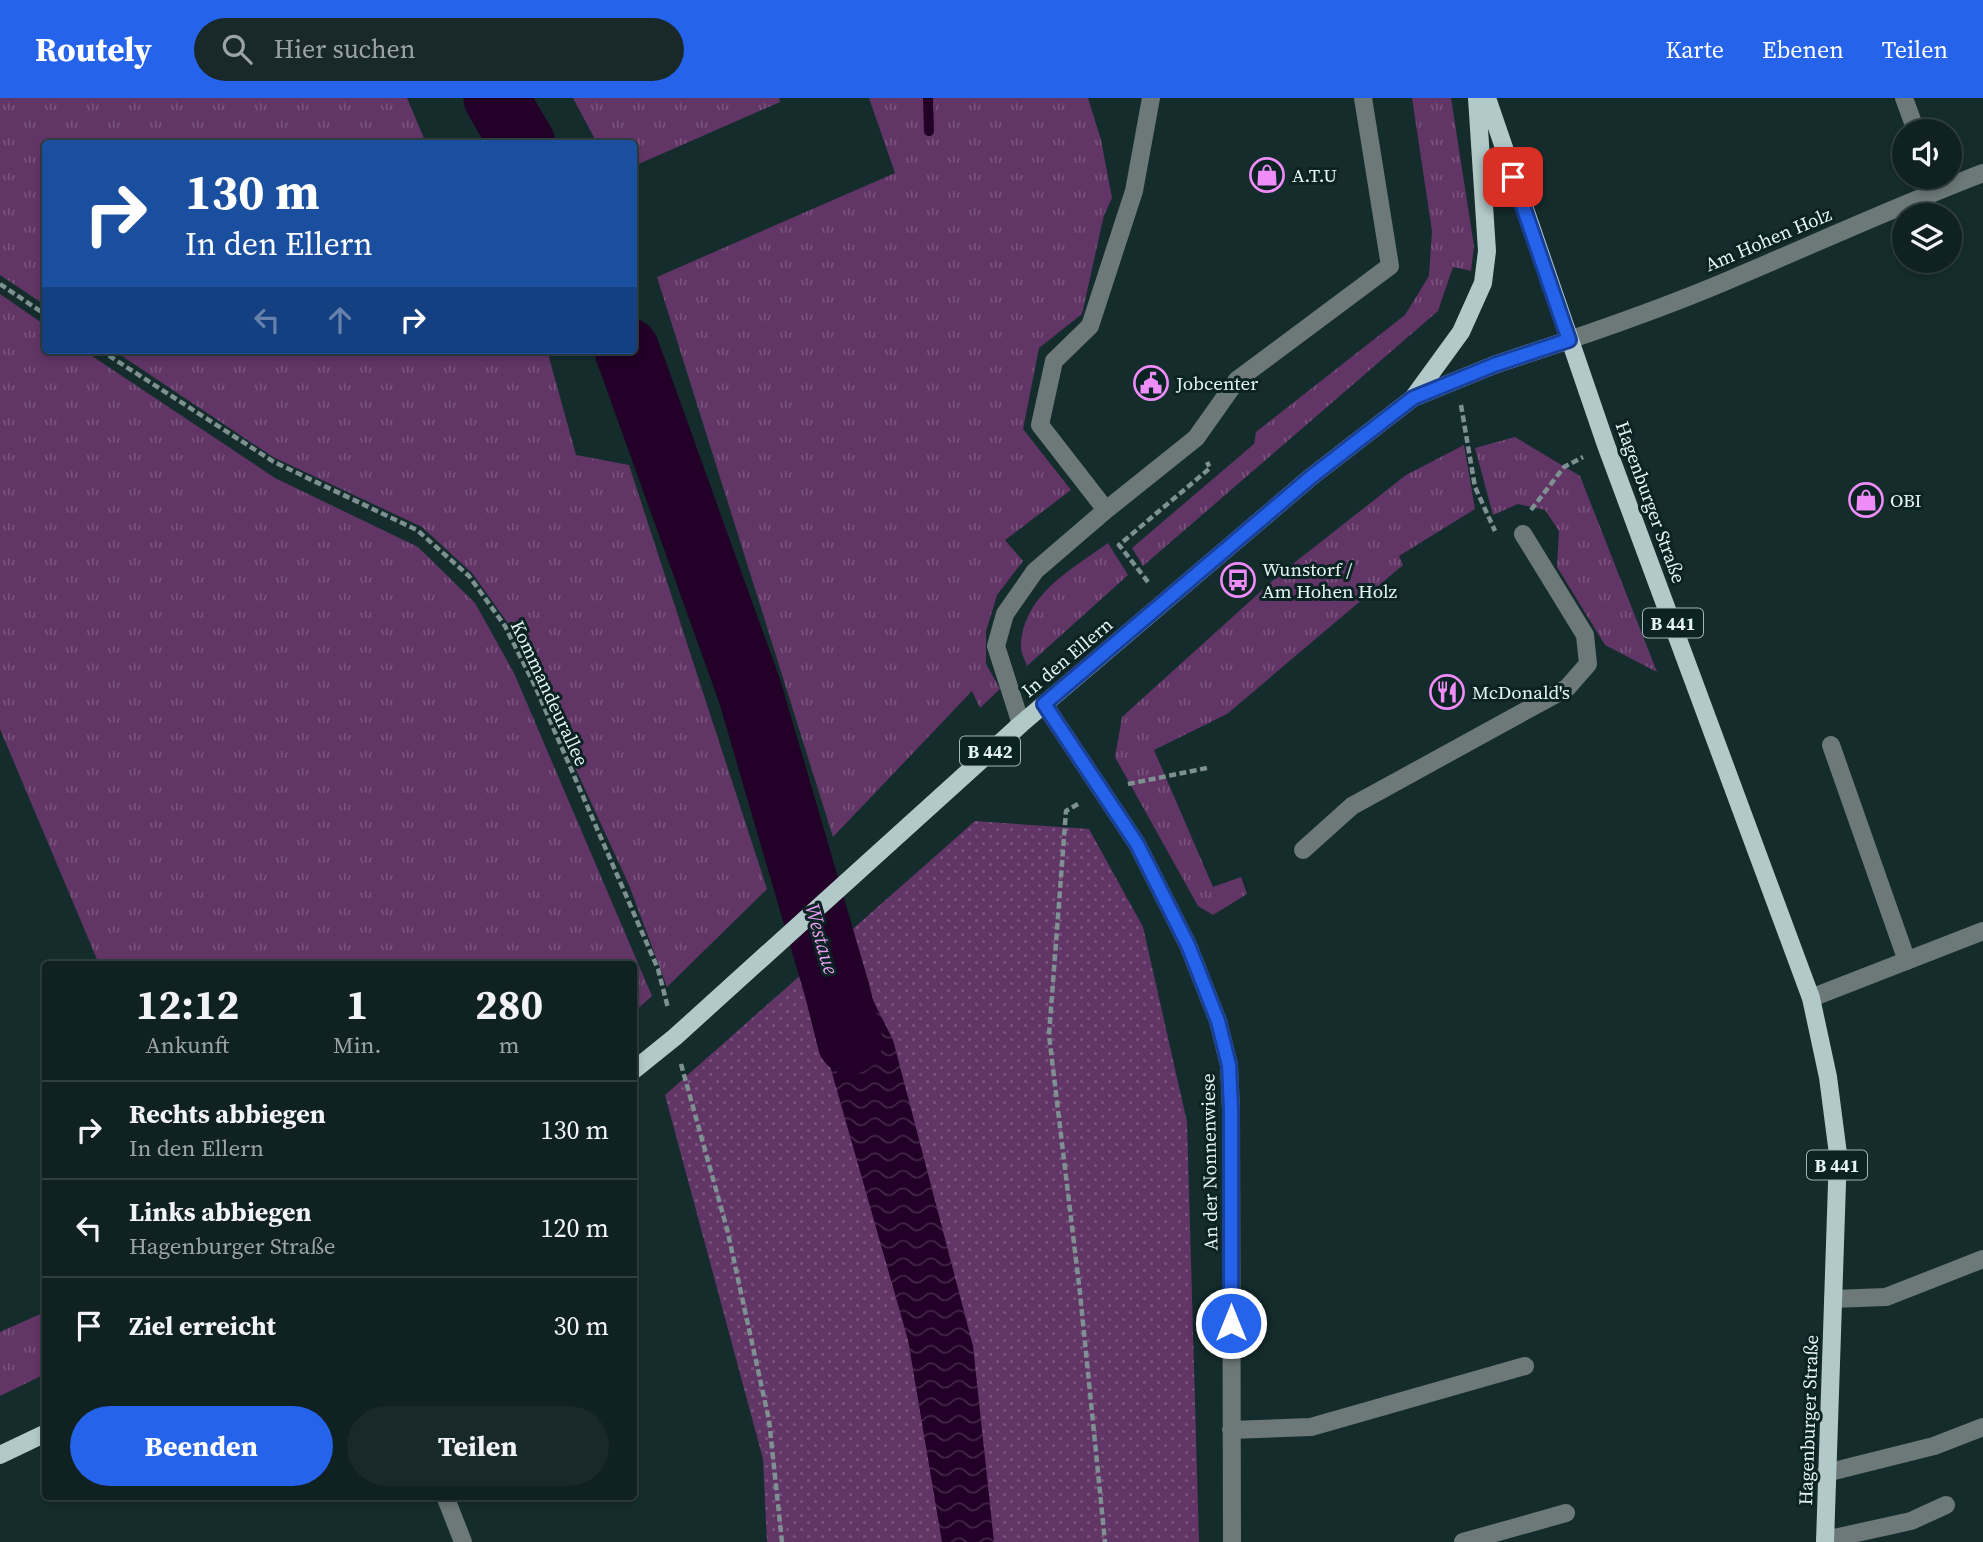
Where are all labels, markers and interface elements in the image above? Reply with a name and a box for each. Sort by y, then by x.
search box [194,18,684,81]
text: Routely [35,27,152,72]
icon: search [218,30,256,68]
text: Hier suchen [274,31,416,67]
text: Karte [1665,33,1724,66]
text: Ebenen [1762,33,1844,66]
text: Teilen [1882,33,1948,66]
map controls [1892,119,1962,273]
button: sound [1892,119,1962,189]
pin [1483,147,1543,207]
shop icon: A.T.U [1248,156,1286,194]
text: 130 m [185,158,320,225]
icon: arrive [1494,158,1532,196]
place label: A.T.U [1292,162,1337,188]
icon: right [70,168,161,259]
street label: Am Hohen Holz [1701,200,1836,277]
button: layers [1892,203,1962,273]
text: In den Ellern [185,222,373,266]
icon: left [248,301,286,339]
icon: ahead [321,301,359,339]
icon: right [394,301,432,339]
public building icon: Jobcenter [1132,364,1170,402]
place label: Jobcenter [1175,370,1258,396]
street label: Hagenburger Straße [1610,417,1692,587]
shop icon: OBI [1847,481,1885,519]
place label: OBI [1890,487,1922,513]
place label: Wunstorf / Am Hohen Holz [1262,556,1398,604]
bus stop icon: Wunstorf / Am Hohen Holz [1219,561,1257,599]
road number: B 441 [1643,608,1703,638]
street label: In den Ellern [1016,611,1118,703]
street label: Kommandeurallee [505,616,595,770]
restaurant icon: McDonald's [1428,673,1466,711]
place label: McDonald's [1472,679,1570,705]
road number: B 442 [960,736,1020,766]
water label: Westaue [798,900,846,978]
text: 12:12 [136,975,239,1033]
text: 1 [346,975,369,1033]
text: 280 [475,975,543,1033]
text: Ankunft [145,1029,229,1061]
text: Min. [333,1029,381,1061]
text: m [499,1029,520,1061]
street label: An der Nonnenwiese [1194,1073,1224,1251]
text: Rechts abbiegen [129,1096,326,1132]
icon: right [70,1111,108,1149]
text: 130 m [541,1112,609,1148]
text: In den Ellern [129,1132,264,1164]
road number: B 441 [1807,1150,1867,1180]
text: Links abbiegen [129,1194,312,1230]
icon: left [70,1209,108,1247]
text: 120 m [541,1210,609,1246]
text: Hagenburger Straße [129,1230,336,1262]
position arrow [1194,1286,1268,1360]
icon: arrive [70,1307,108,1345]
text: Ziel erreicht [129,1308,276,1344]
text: 30 m [554,1308,609,1344]
street label: Hagenburger Straße [1792,1334,1824,1506]
button: Beenden [70,1406,333,1486]
button: Teilen [347,1406,609,1486]

